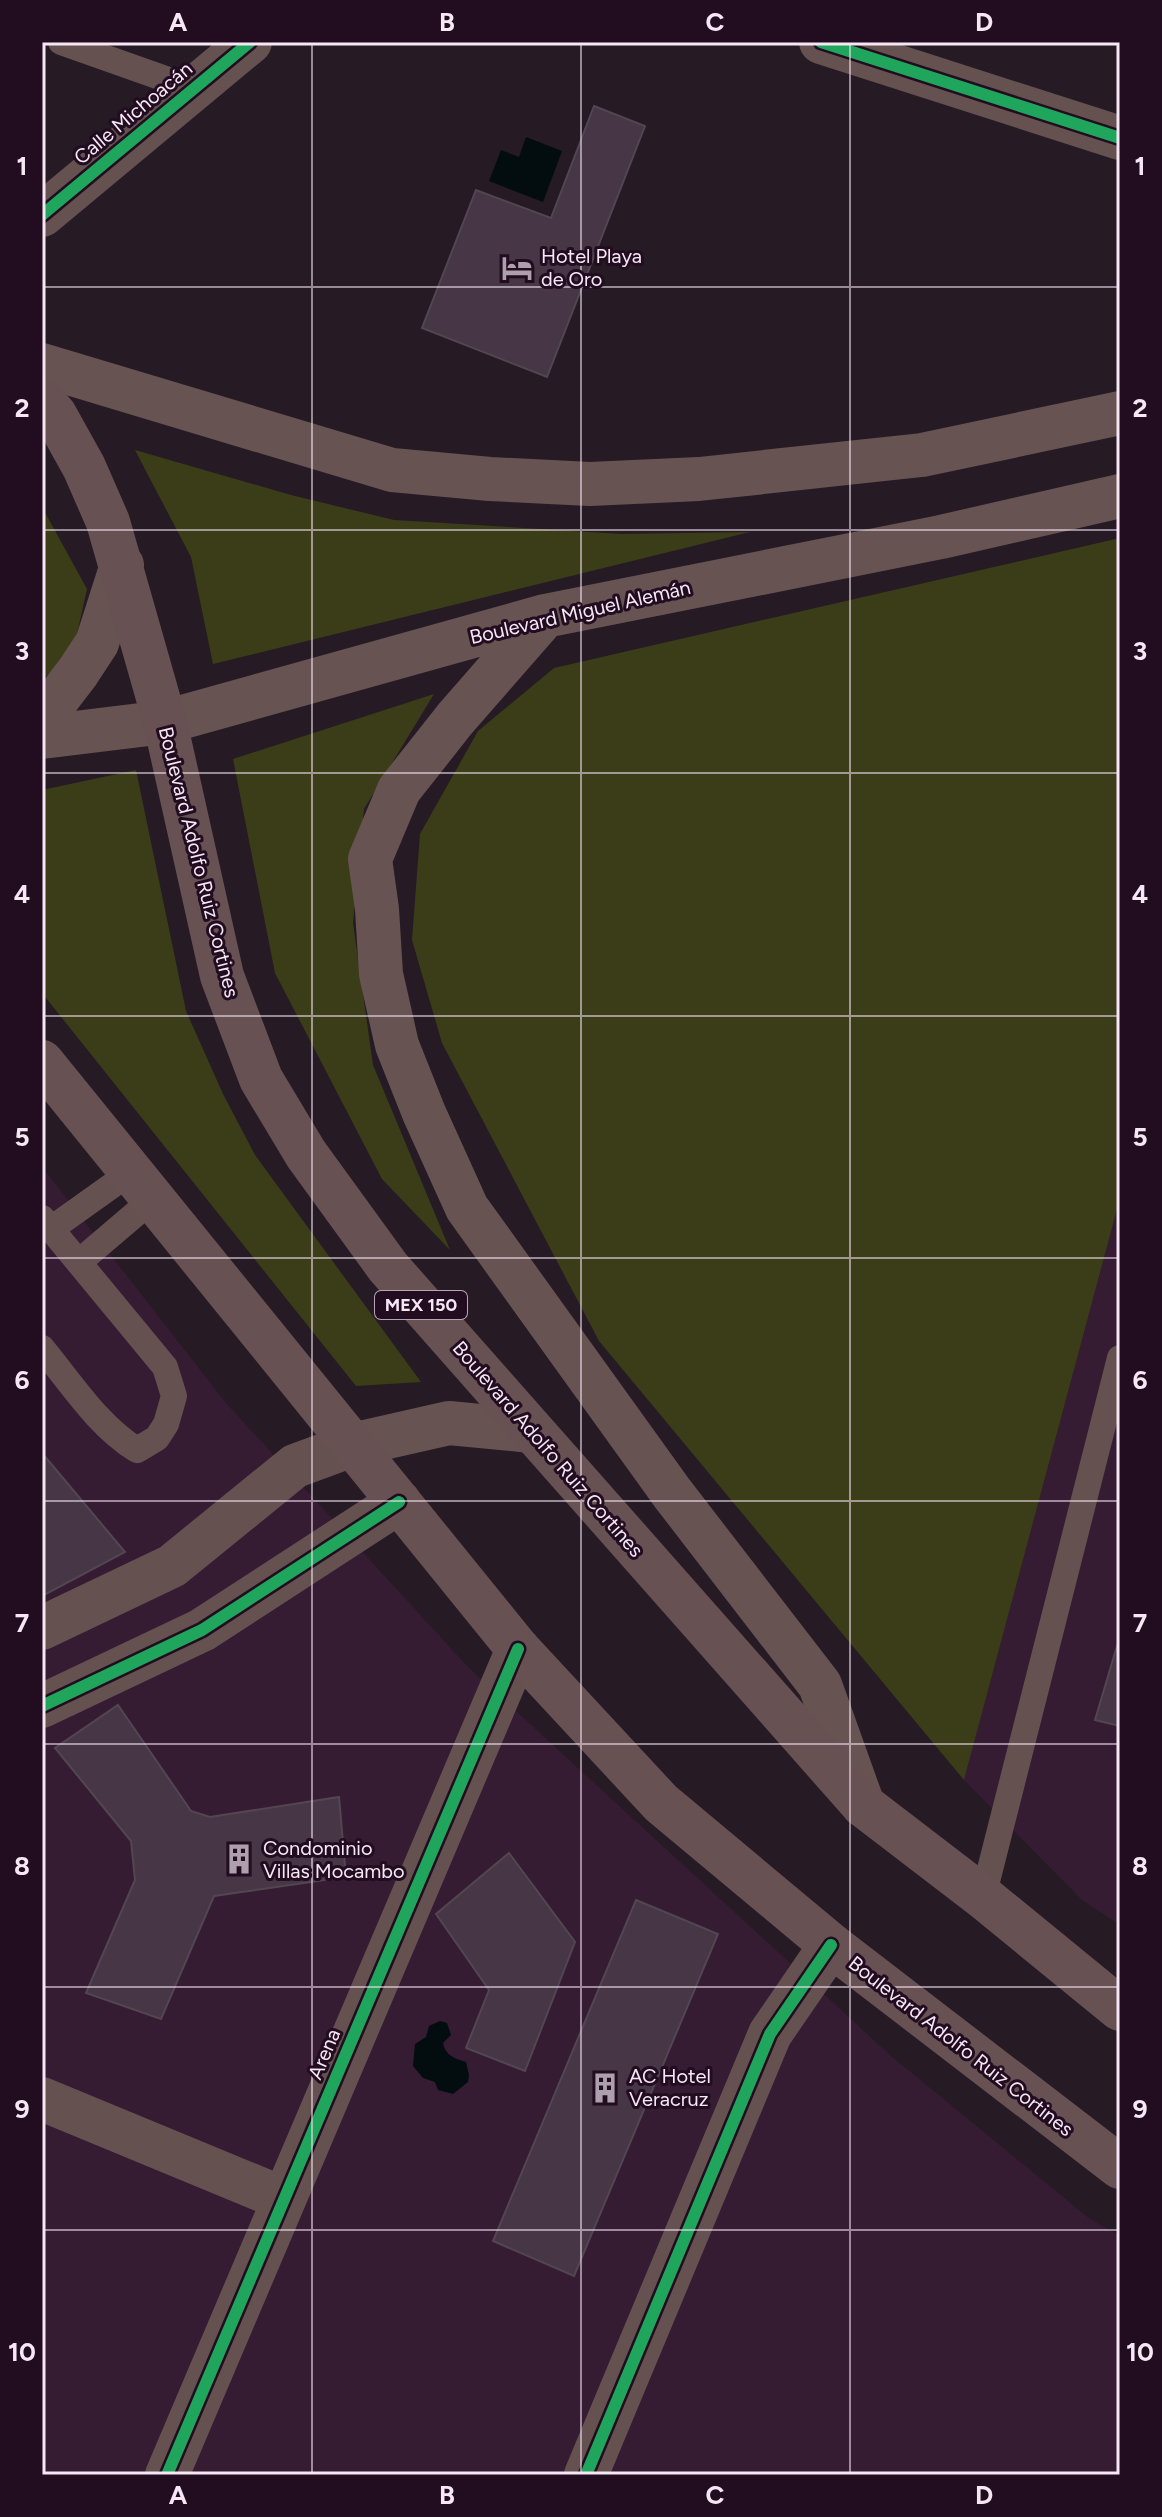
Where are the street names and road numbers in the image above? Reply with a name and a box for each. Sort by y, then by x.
street label: Calle Michoacán [69,57,197,169]
street label: Boulevard Miguel Alemán [467,575,693,649]
street label: Boulevard Adolfo Ruiz Cortines [154,724,244,1000]
road number: MEX 150 [375,1291,467,1319]
street label: Boulevard Adolfo Ruiz Cortines [448,1336,648,1562]
street label: Boulevard Adolfo Ruiz Cortines [844,1951,1078,2141]
street label: Arena [303,2025,345,2083]

